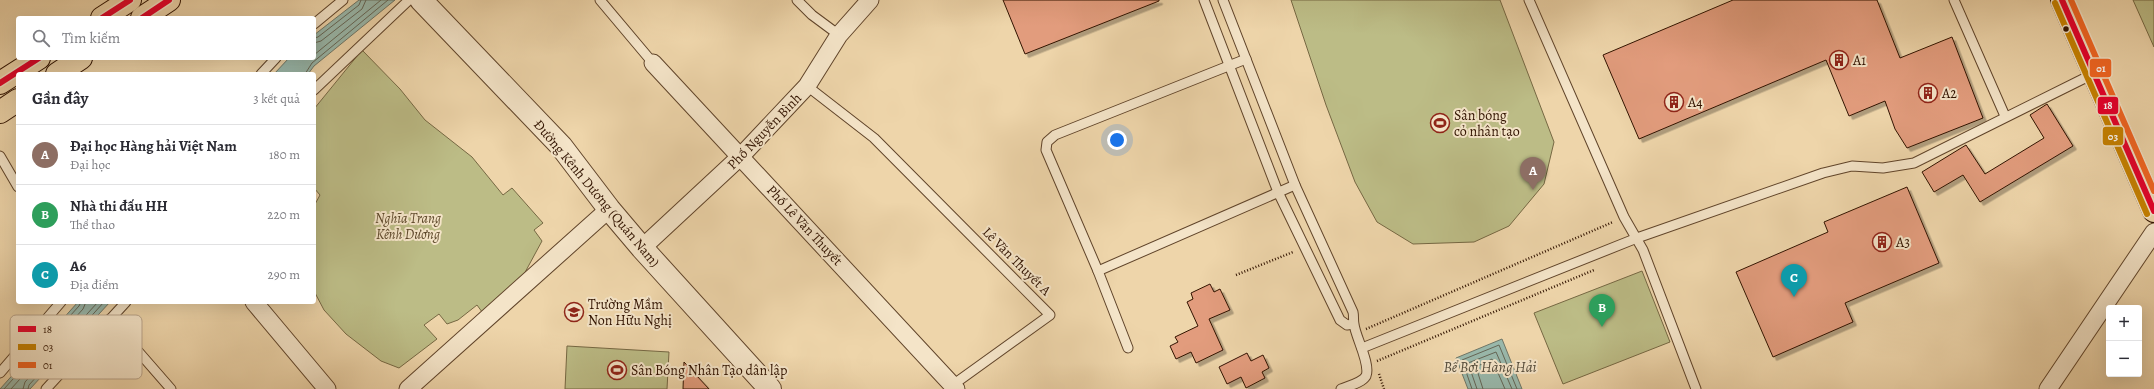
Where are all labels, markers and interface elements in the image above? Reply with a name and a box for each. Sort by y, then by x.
search box [16,16,316,60]
unlabelled marker [2061,24,2071,34]
icon: search [30,27,52,49]
text: Tìm kiếm [62,28,120,48]
building icon: A1 [1828,49,1850,71]
place label: A1 [1852,51,1866,70]
line badge: 01 [2089,58,2112,78]
text: 01 [2096,61,2106,76]
building icon: A2 [1917,82,1939,104]
place label: A2 [1941,84,1957,103]
text: Gần đây [32,87,89,110]
street label: Phố Nguyễn Bình [723,89,806,174]
text: 3 kết quả [253,90,300,107]
building icon: A4 [1663,91,1685,113]
place label: A4 [1687,93,1703,112]
line badge: 18 [2097,96,2119,115]
text: 18 [2103,98,2113,113]
place label: Sân bóng cỏ nhân tạo [1454,106,1520,141]
sports icon: Sân bóng cỏ nhân tạo [1429,112,1451,134]
street label: Đường Kênh Dương (Quán Nam) [529,116,664,271]
line badge: 03 [2102,126,2124,146]
text: 03 [2108,129,2118,144]
your location [1107,130,1127,150]
text: Đại học Hàng hải Việt Nam [70,136,237,156]
text: A [41,146,49,163]
text: 180 m [269,146,300,163]
text: Đại học [70,156,111,173]
pin: A [1520,157,1546,190]
street label: Phố Lê Văn Thuyết [762,181,847,270]
text: Nhà thi đấu HH [70,196,168,216]
text: B [41,206,49,223]
text: 220 m [267,206,300,223]
park label: Nghĩa Trang Kênh Dương [375,209,442,244]
text: Thể thao [70,216,115,233]
street label: Lê Văn Thuyết A [978,223,1056,300]
building icon: A3 [1871,231,1893,253]
place label: A3 [1895,233,1910,252]
text: A6 [70,256,86,276]
pin: C [1781,264,1807,297]
text: C [41,266,49,283]
text: 290 m [268,266,300,283]
text: Địa điểm [70,276,119,293]
pin: B [1589,294,1615,327]
place label: Trường Mầm Non Hữu Nghị [588,295,672,330]
school or university icon: Trường Mầm Non Hữu Nghị [563,301,585,323]
map controls [2106,305,2142,377]
button: + [2106,305,2142,341]
legend [10,315,142,379]
text: 18 [43,322,52,337]
text: 03 [43,340,53,355]
button: − [2106,341,2142,377]
water label: Bể Bơi Hàng Hải [1443,357,1537,377]
text: 01 [43,358,53,373]
sports icon: Sân Bóng Nhân Tạo dân lập [606,359,628,381]
place label: Sân Bóng Nhân Tạo dân lập [631,361,787,380]

